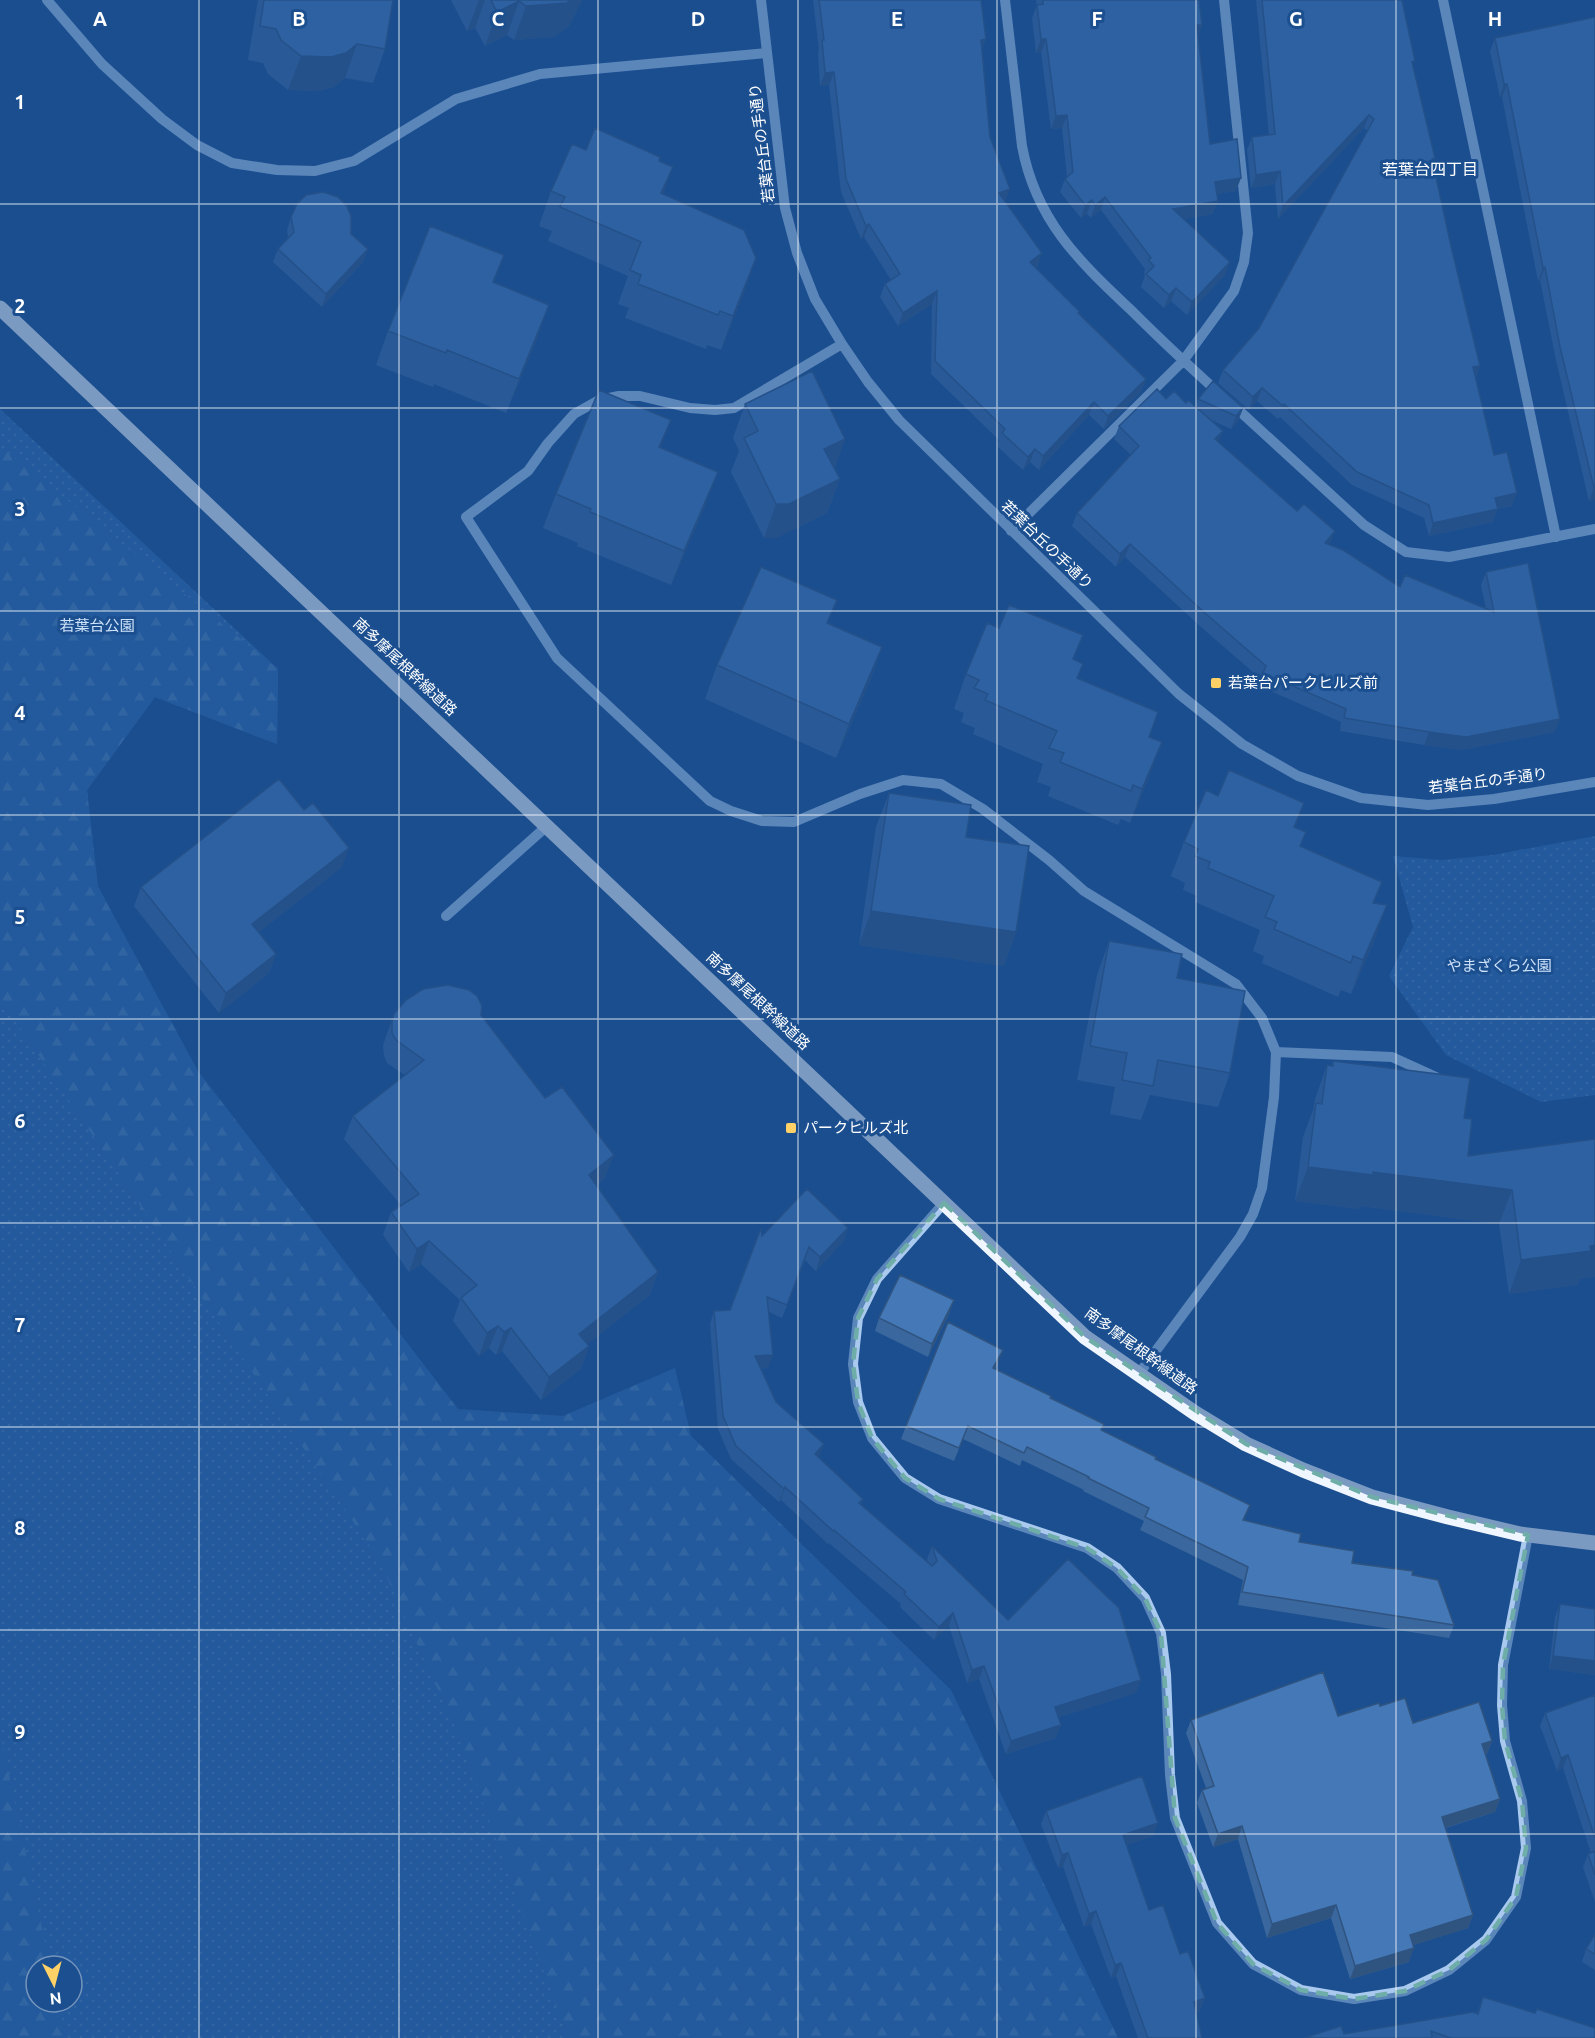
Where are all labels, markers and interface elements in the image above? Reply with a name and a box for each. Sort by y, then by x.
text: A [93,7,107,30]
text: B [292,7,306,30]
text: C [492,7,505,30]
text: D [691,7,705,30]
text: E [891,7,903,30]
text: F [1091,7,1103,30]
text: G [1289,7,1303,30]
text: H [1488,7,1502,30]
street label: 若葉台丘の手通り [746,82,777,204]
text: 1 [14,90,26,113]
district label: 若葉台四丁目 [1382,160,1478,178]
text: 2 [14,294,26,317]
text: 3 [14,497,26,520]
street label: 若葉台丘の手通り [998,497,1096,592]
street label: 南多摩尾根幹線道路 [350,614,461,719]
park label: 若葉台公園 [59,617,135,634]
place label: 若葉台パークヒルズ前 [1228,674,1378,691]
marker: 若葉台パークヒルズ前 [1209,676,1223,690]
text: 4 [14,701,26,724]
street label: 若葉台丘の手通り [1427,765,1549,796]
text: 5 [14,905,26,928]
street label: 南多摩尾根幹線道路 [703,948,814,1053]
park label: やまざくら公園 [1446,957,1552,974]
text: 6 [14,1109,26,1132]
place label: パークヒルズ北 [803,1119,908,1136]
marker: パークヒルズ北 [784,1121,798,1135]
street label: 南多摩尾根幹線道路 [1082,1304,1201,1397]
text: 7 [14,1313,26,1336]
text: 8 [14,1516,26,1539]
text: 9 [14,1720,26,1743]
north arrow [24,1954,84,2014]
text: N [49,1989,62,2008]

